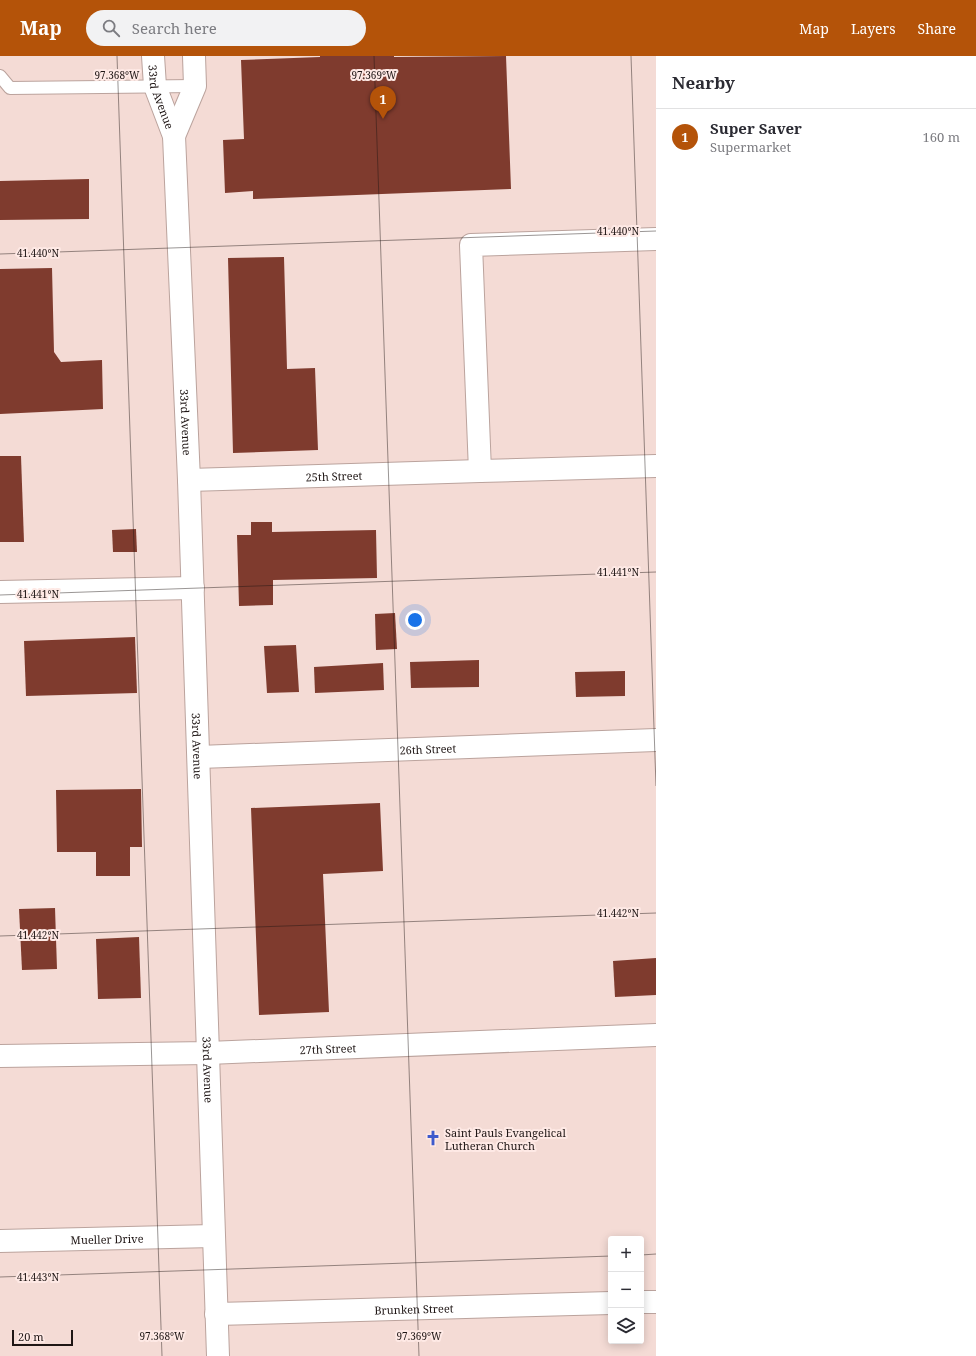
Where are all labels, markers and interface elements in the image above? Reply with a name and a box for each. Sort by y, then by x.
search box [86,10,366,46]
text: Map [20,15,62,41]
icon: search [100,17,122,39]
text: Search here [132,18,217,38]
text: Map [799,19,829,38]
text: Layers [851,19,896,38]
text: Share [918,19,956,38]
street label: 33rd Avenue [146,64,178,131]
text: 97.368°W [95,68,140,82]
text: 97.369°W [352,68,397,82]
text: Nearby [672,71,735,94]
pin: 1 [370,86,396,119]
text: Super Saver [710,118,802,138]
text: 1 [681,128,689,146]
text: 160 m [923,128,960,146]
text: Supermarket [710,138,791,156]
text: 41.440°N [597,224,639,238]
text: 41.440°N [17,246,59,260]
street label: 33rd Avenue [178,389,195,456]
street label: 25th Street [305,467,363,484]
text: 41.441°N [597,565,639,579]
text: 41.441°N [17,587,59,601]
your location [405,610,425,630]
street label: 33rd Avenue [189,712,206,780]
street label: 26th Street [399,740,457,757]
text: 41.442°N [597,906,639,920]
text: 41.442°N [17,928,59,942]
street label: 33rd Avenue [200,1036,217,1103]
street label: 27th Street [299,1040,357,1057]
place label: Saint Pauls Evangelical Lutheran Church [445,1125,566,1153]
church icon: Saint Pauls Evangelical Lutheran Church [424,1129,442,1147]
street label: Mueller Drive [70,1230,144,1247]
map controls [608,1236,644,1344]
button: + [608,1236,644,1272]
text: 41.443°N [17,1270,59,1284]
button: − [608,1272,644,1308]
street label: Brunken Street [374,1300,454,1317]
button: layers [608,1308,644,1344]
scale bar [12,1328,73,1347]
text: 20 m [18,1329,44,1344]
text: 97.368°W [140,1329,185,1343]
text: 97.369°W [397,1329,442,1343]

